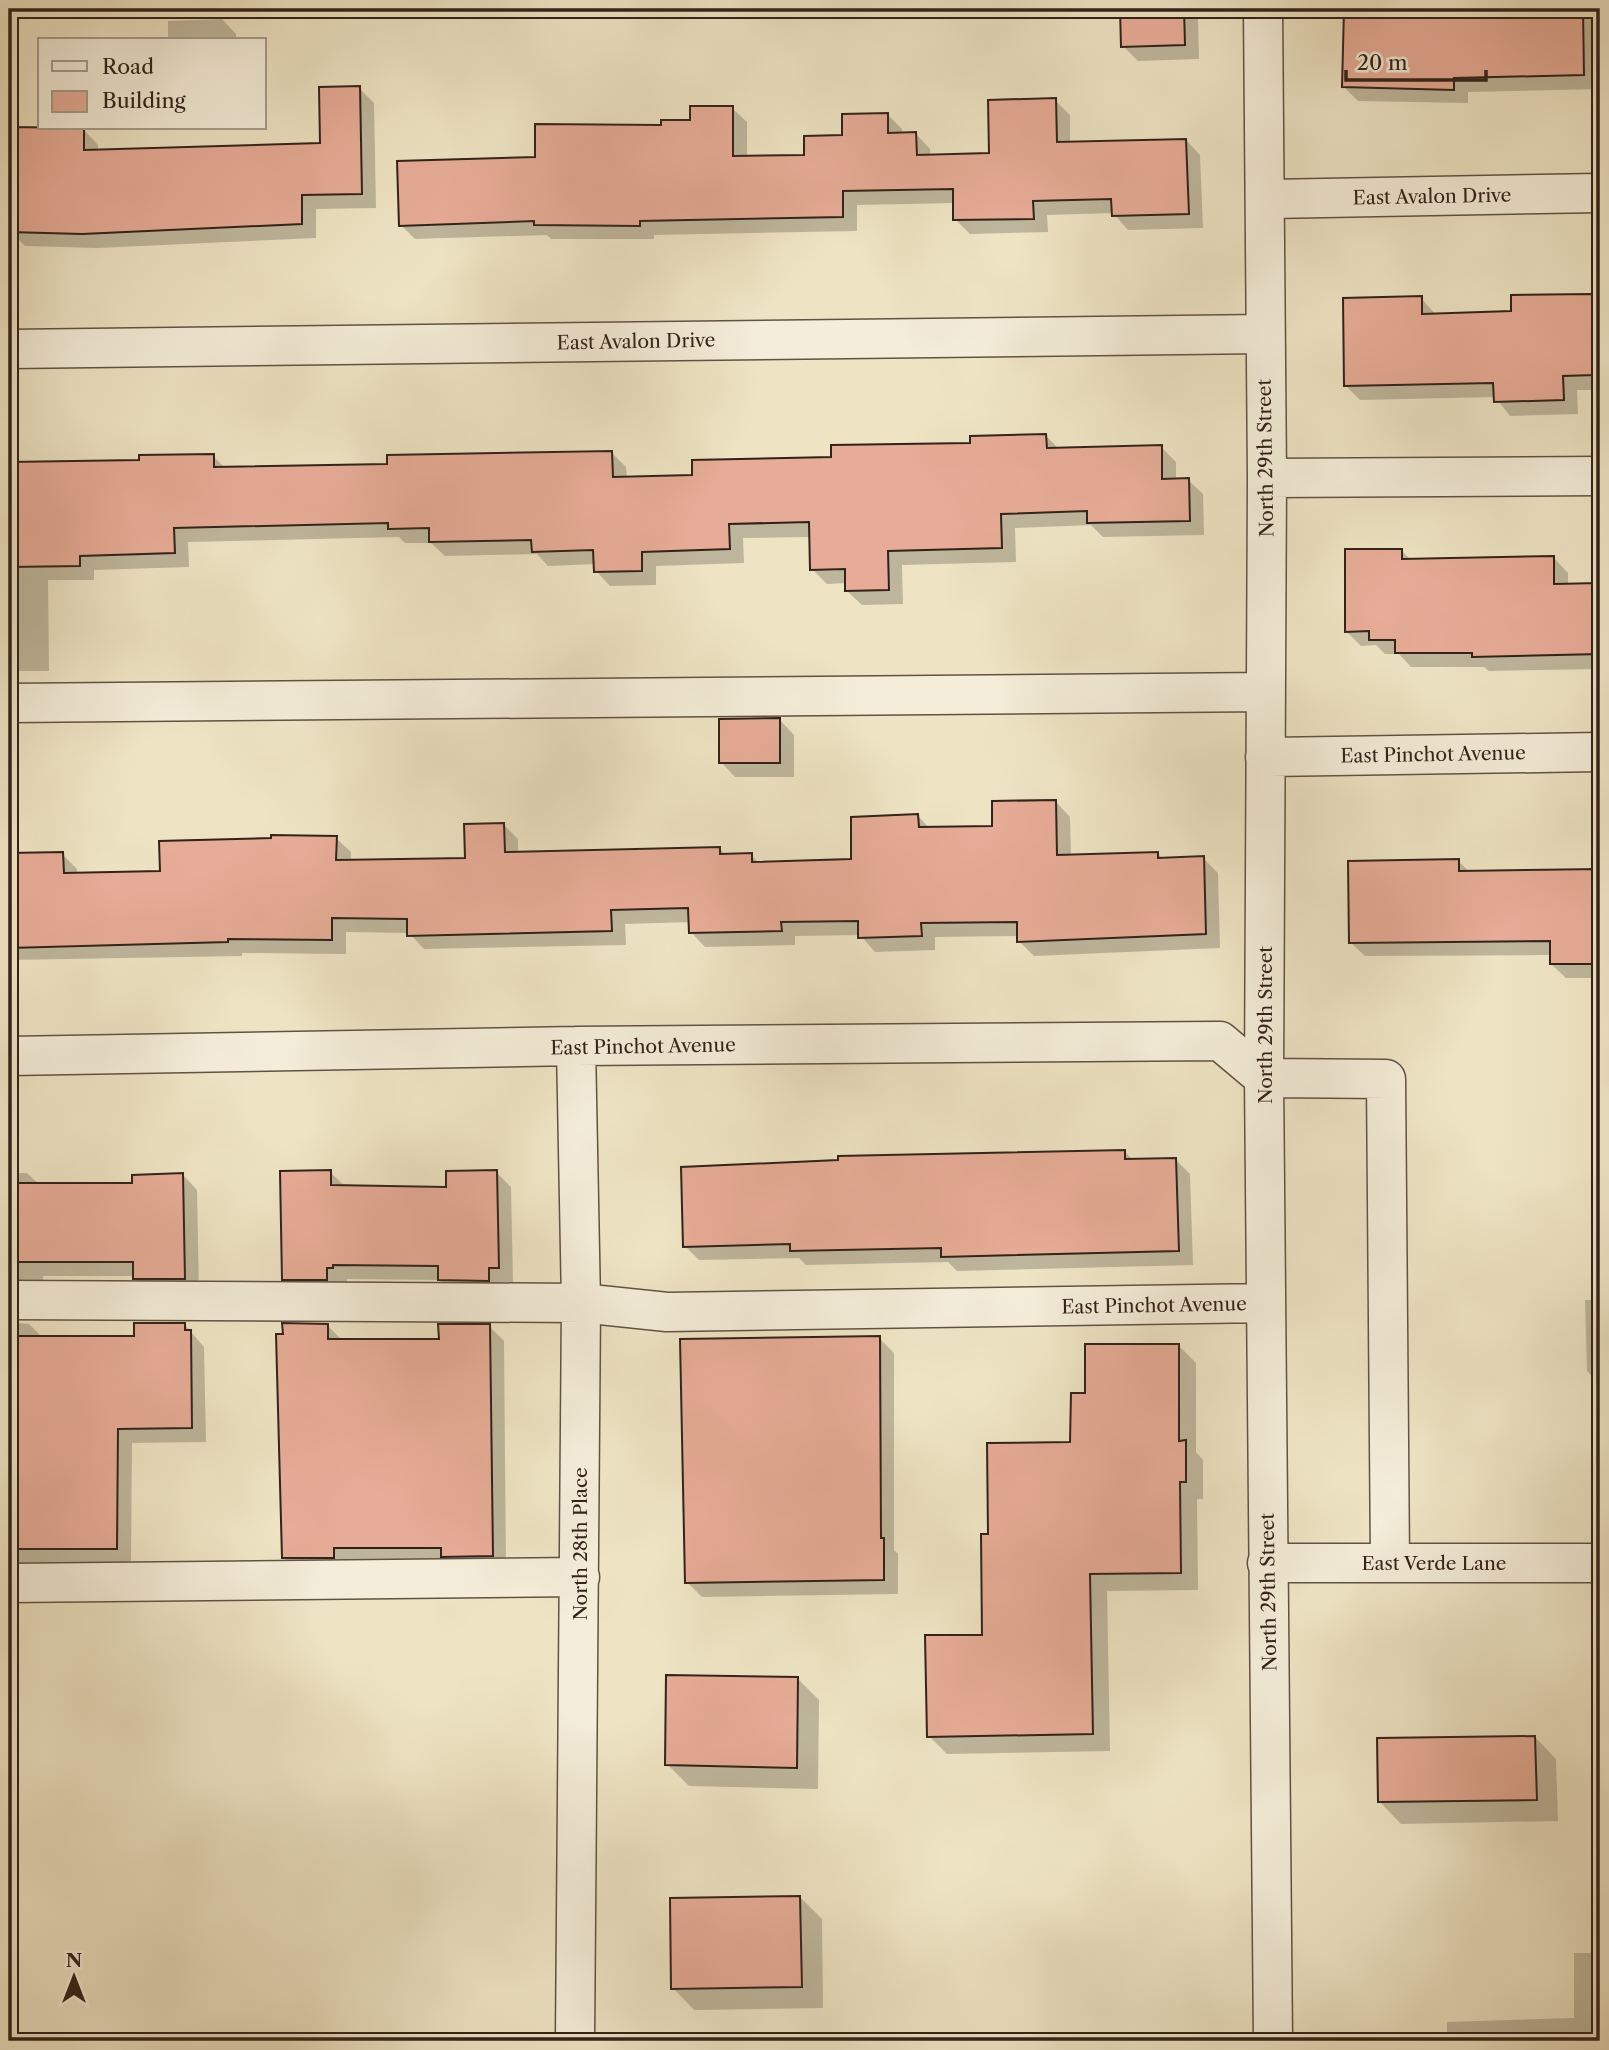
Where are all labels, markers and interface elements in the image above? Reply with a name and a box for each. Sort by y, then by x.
legend [38,38,266,130]
scale bar [1346,38,1486,82]
text: 20 m [1357,50,1408,75]
text: Road [102,54,154,79]
text: Building [102,88,187,113]
street label: East Avalon Drive [1353,184,1511,209]
street label: East Avalon Drive [557,329,715,354]
street label: North 29th Street [1253,378,1278,537]
street label: East Pinchot Avenue [1340,741,1526,768]
street label: North 29th Street [1254,946,1277,1104]
street label: East Pinchot Avenue [550,1033,736,1060]
street label: East Pinchot Avenue [1061,1292,1247,1319]
street label: North 28th Place [569,1467,592,1621]
street label: North 29th Street [1256,1512,1281,1671]
street label: East Verde Lane [1361,1552,1507,1575]
north arrow [38,1941,108,2011]
text: N [66,1949,82,1972]

